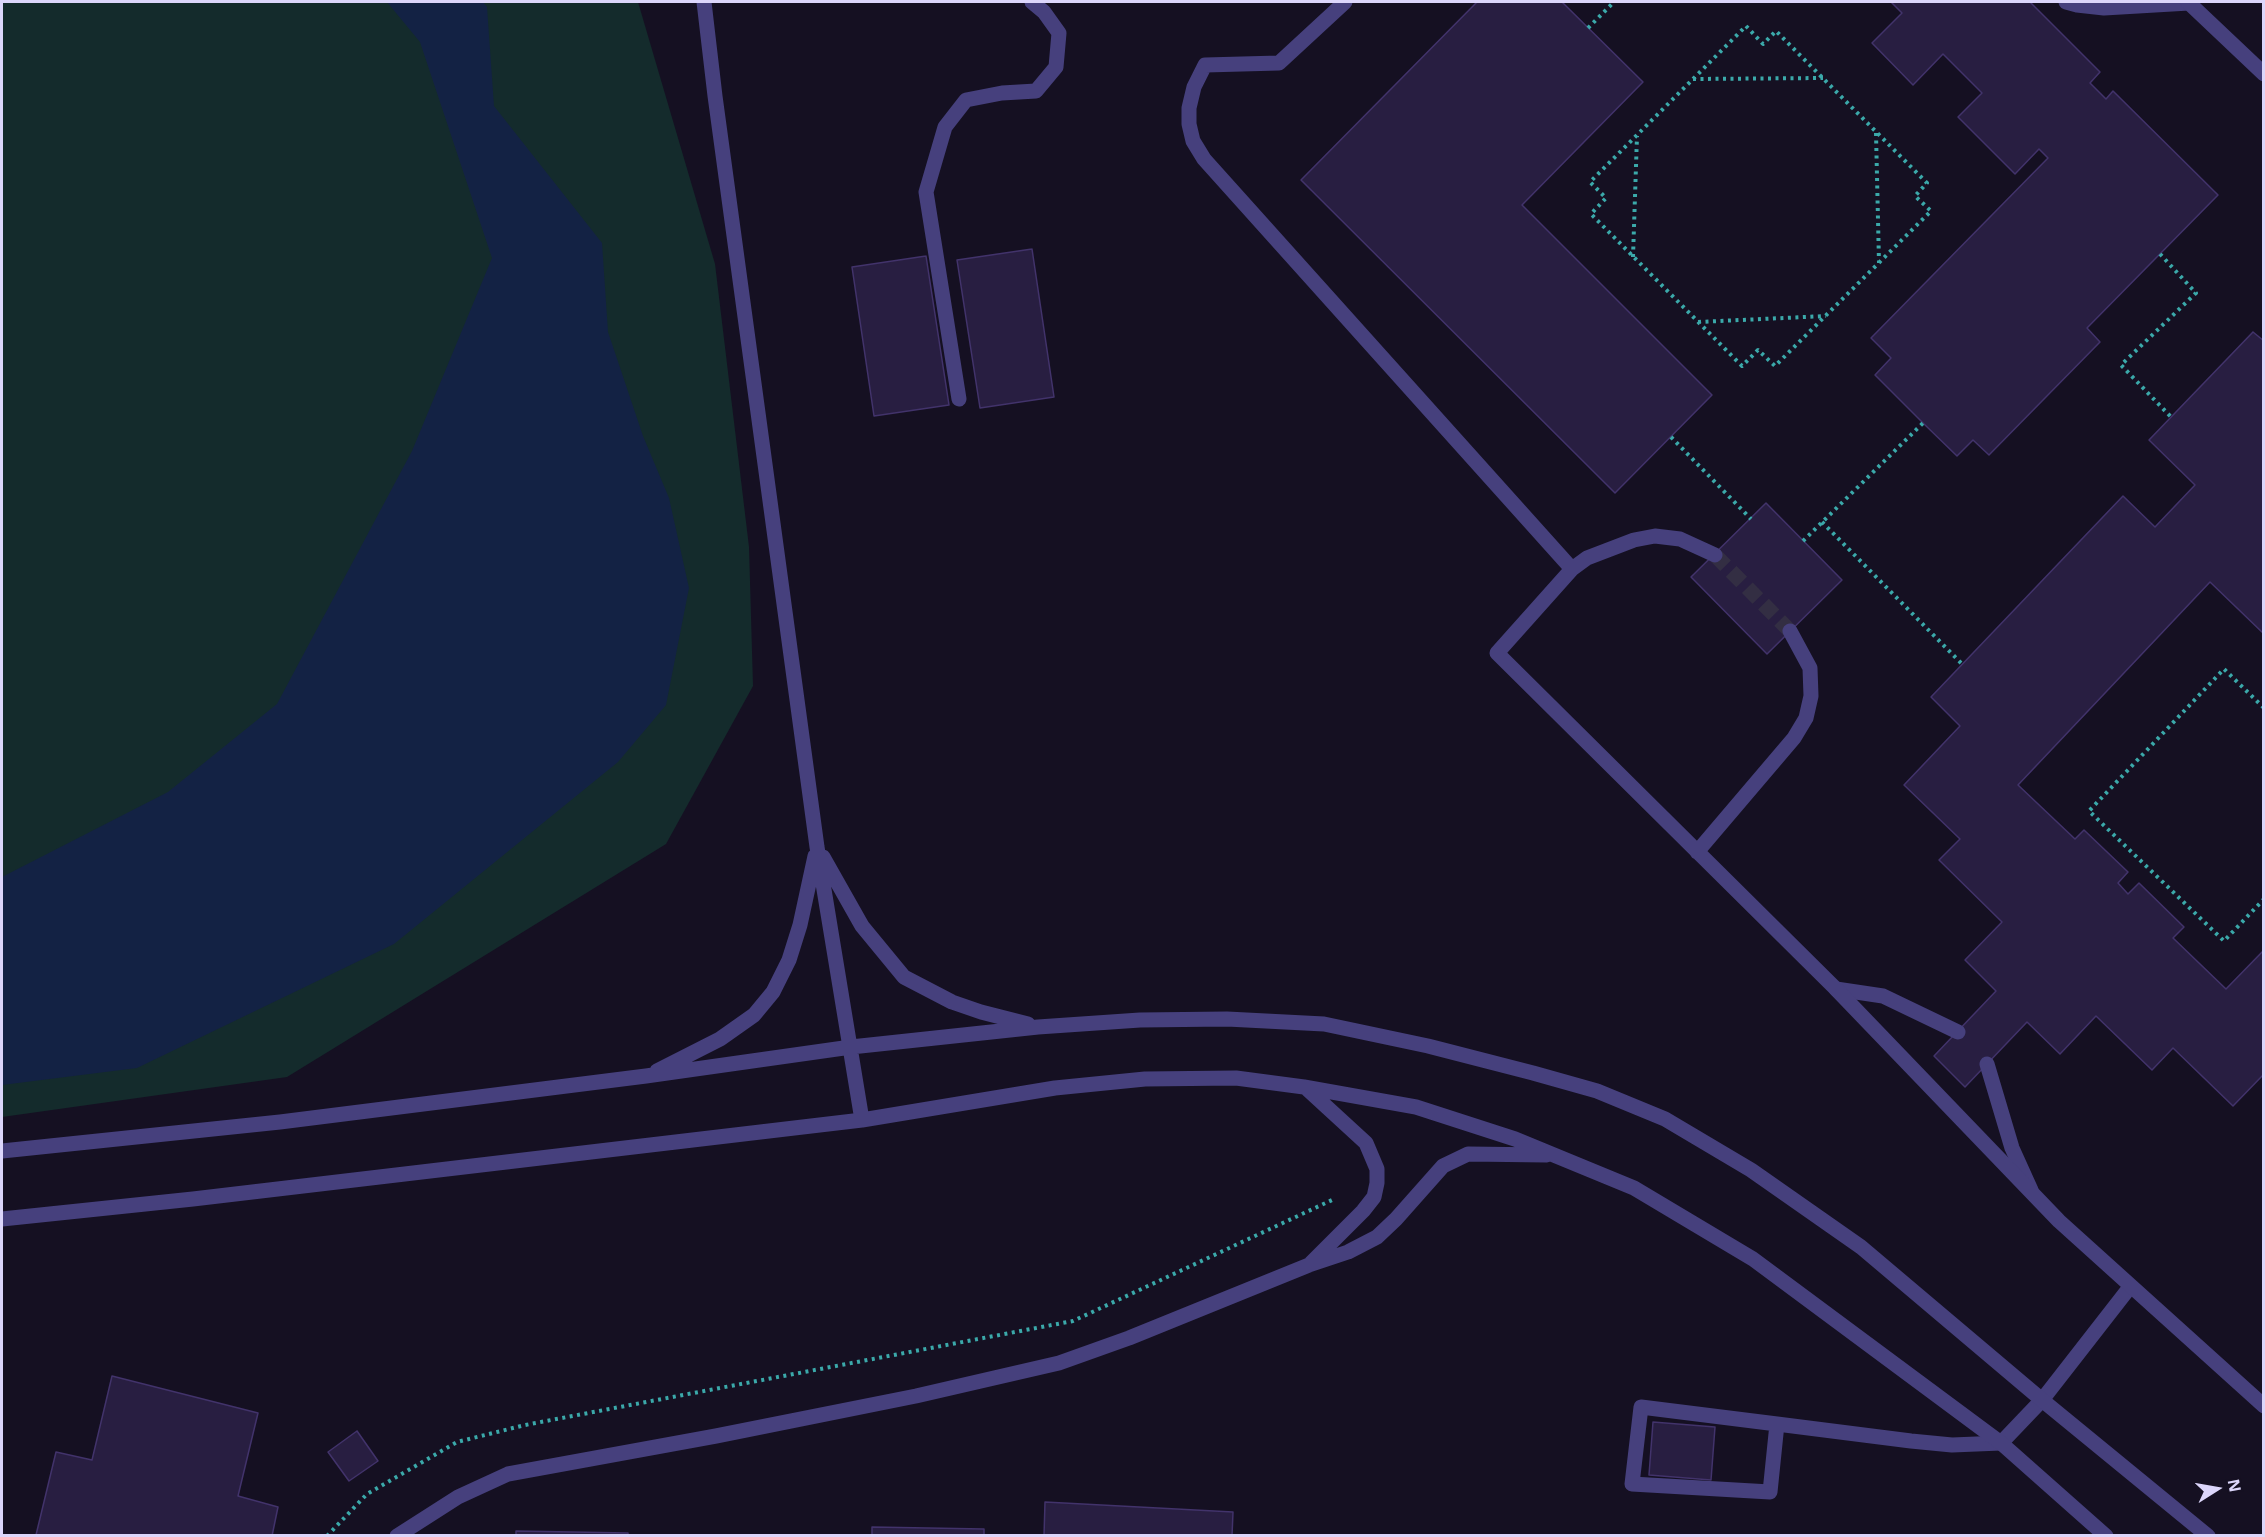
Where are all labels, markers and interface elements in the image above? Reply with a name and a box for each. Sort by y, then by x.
north arrow [2187,1459,2247,1519]
text: N [2223,1477,2247,1494]

